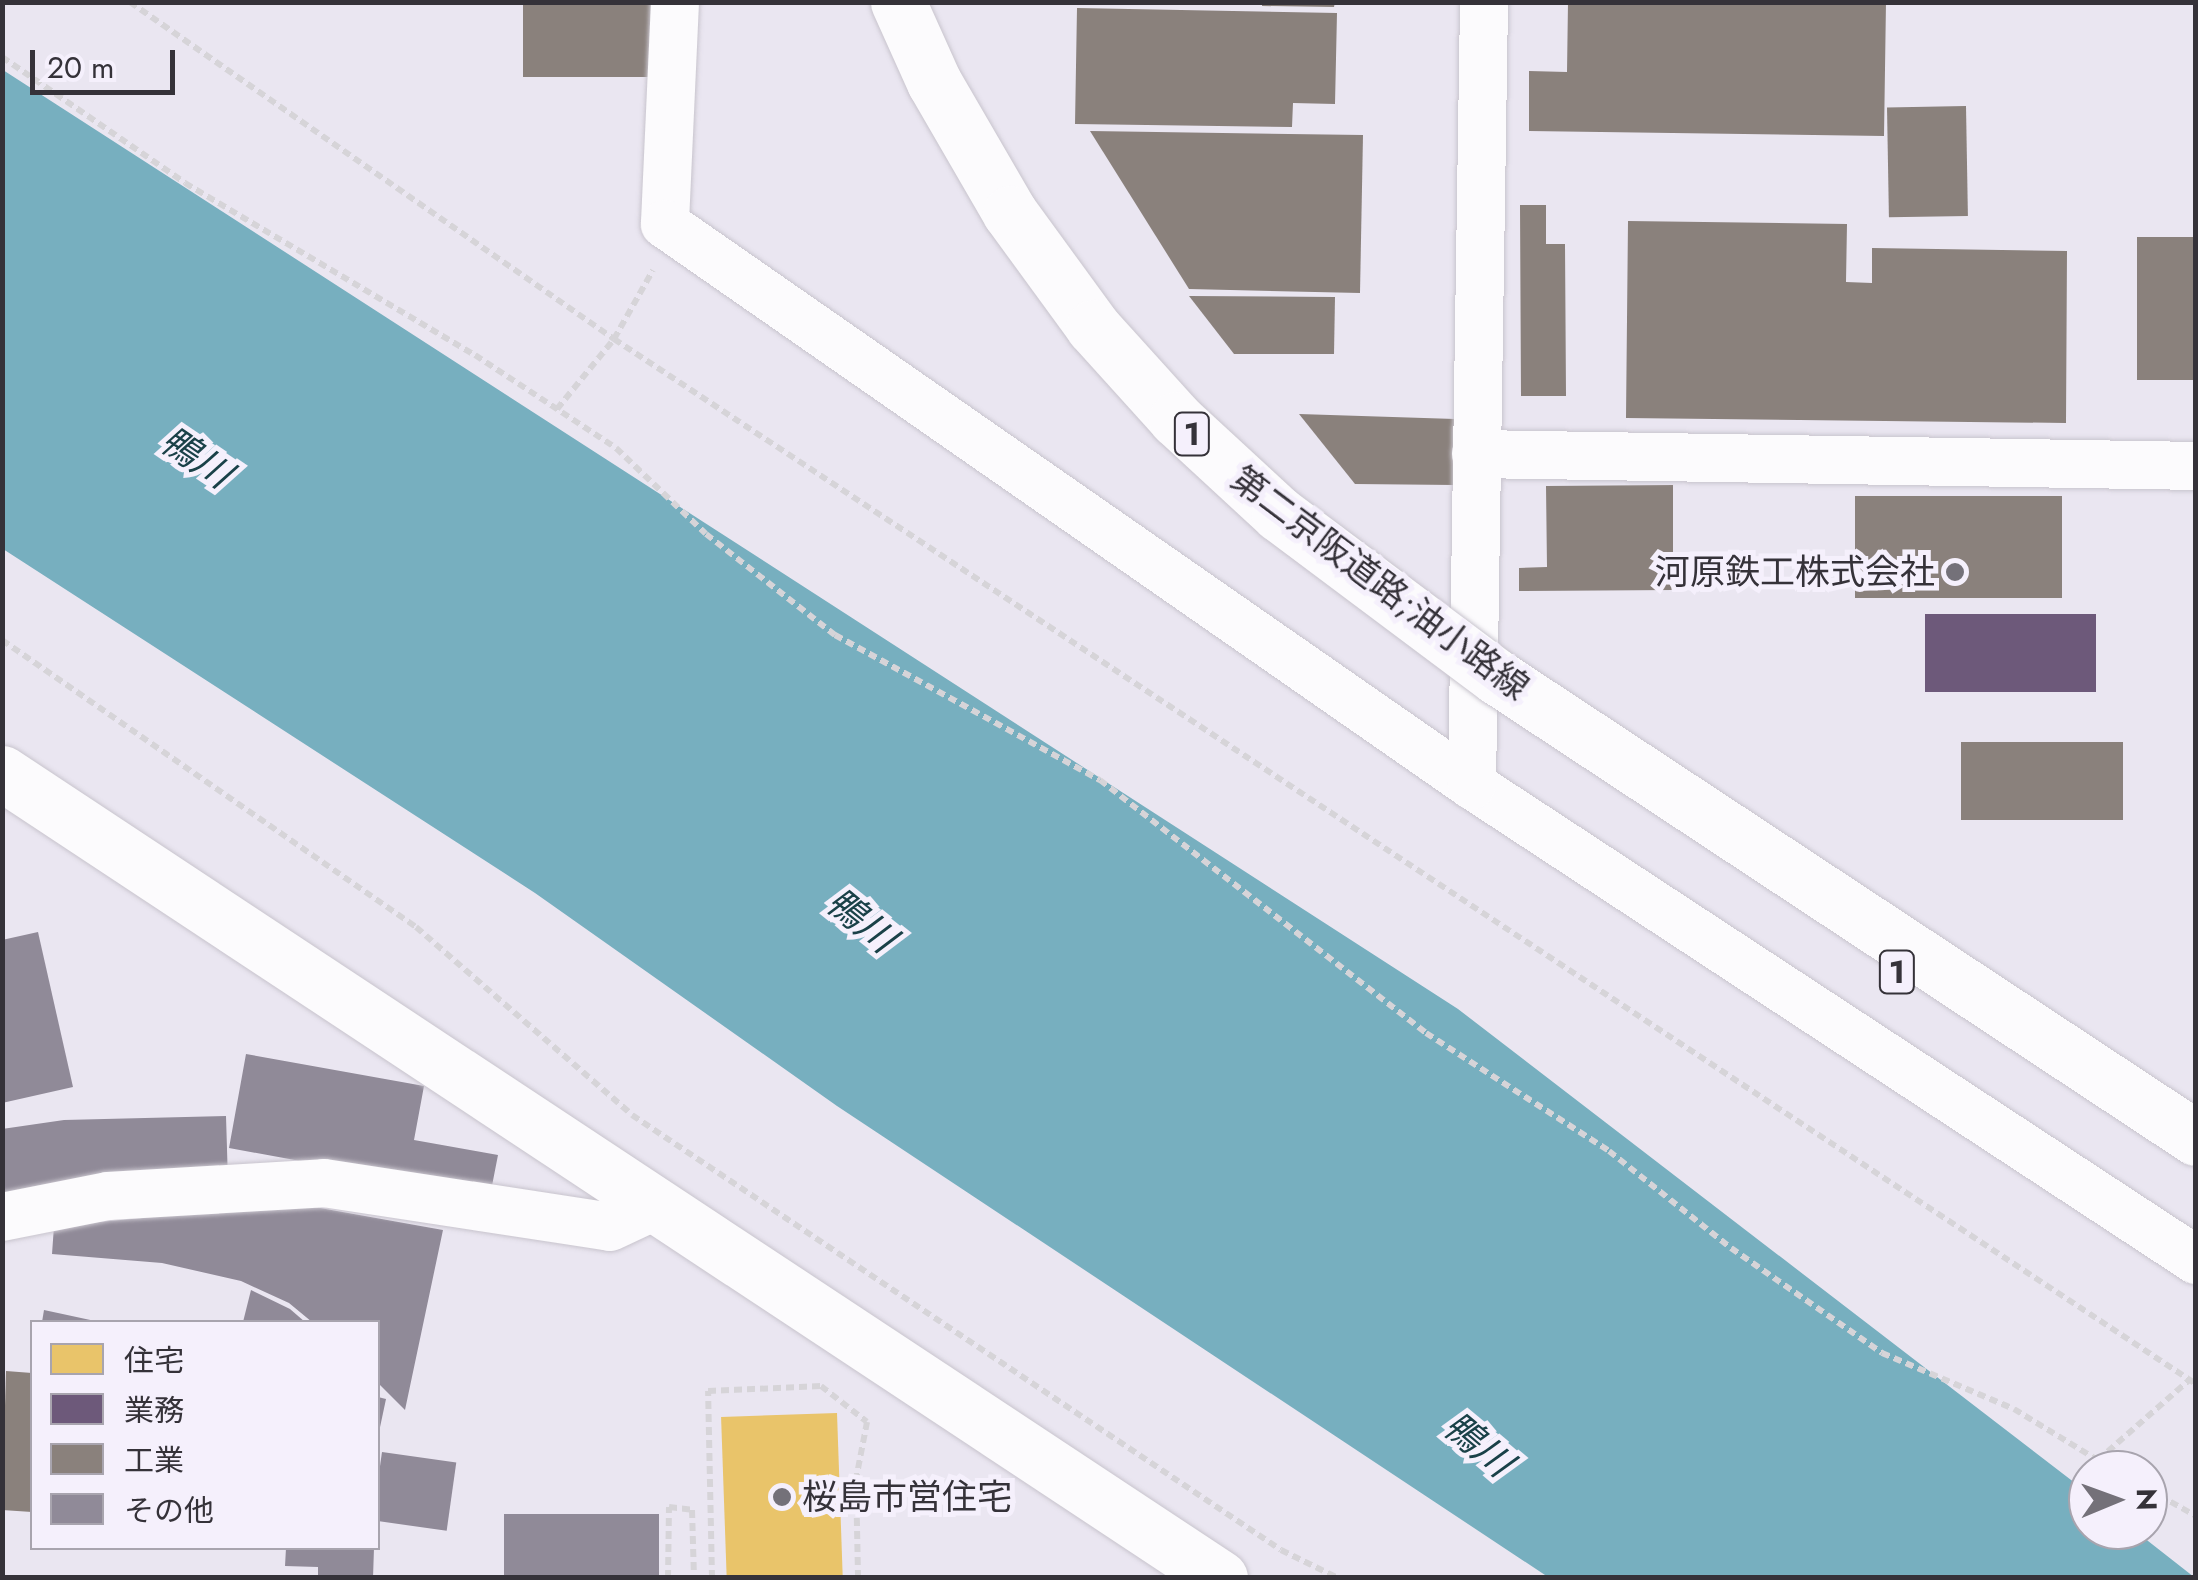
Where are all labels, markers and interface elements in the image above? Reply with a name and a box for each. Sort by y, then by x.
scale bar [35,30,180,92]
text: 20 m [47,46,114,89]
road number: 1 [1172,407,1212,461]
water label: 鴨川 [152,417,240,497]
street label: 第二京阪道路;油小路線 [1223,457,1537,709]
place label: 河原鉄工株式会社 [1655,551,1935,593]
marker: 河原鉄工株式会社 [1944,561,1966,583]
water label: 鴨川 [817,878,905,962]
road number: 1 [1877,945,1917,999]
legend [30,1320,380,1550]
text: 住宅 [124,1339,184,1382]
text: 業務 [124,1389,184,1432]
water label: 鴨川 [1434,1402,1522,1486]
text: 工業 [124,1439,184,1482]
north arrow [2068,1450,2168,1550]
place label: 桜島市営住宅 [802,1476,1012,1518]
marker: 桜島市営住宅 [771,1486,793,1508]
text: N [2126,1488,2167,1511]
text: その他 [124,1489,214,1532]

